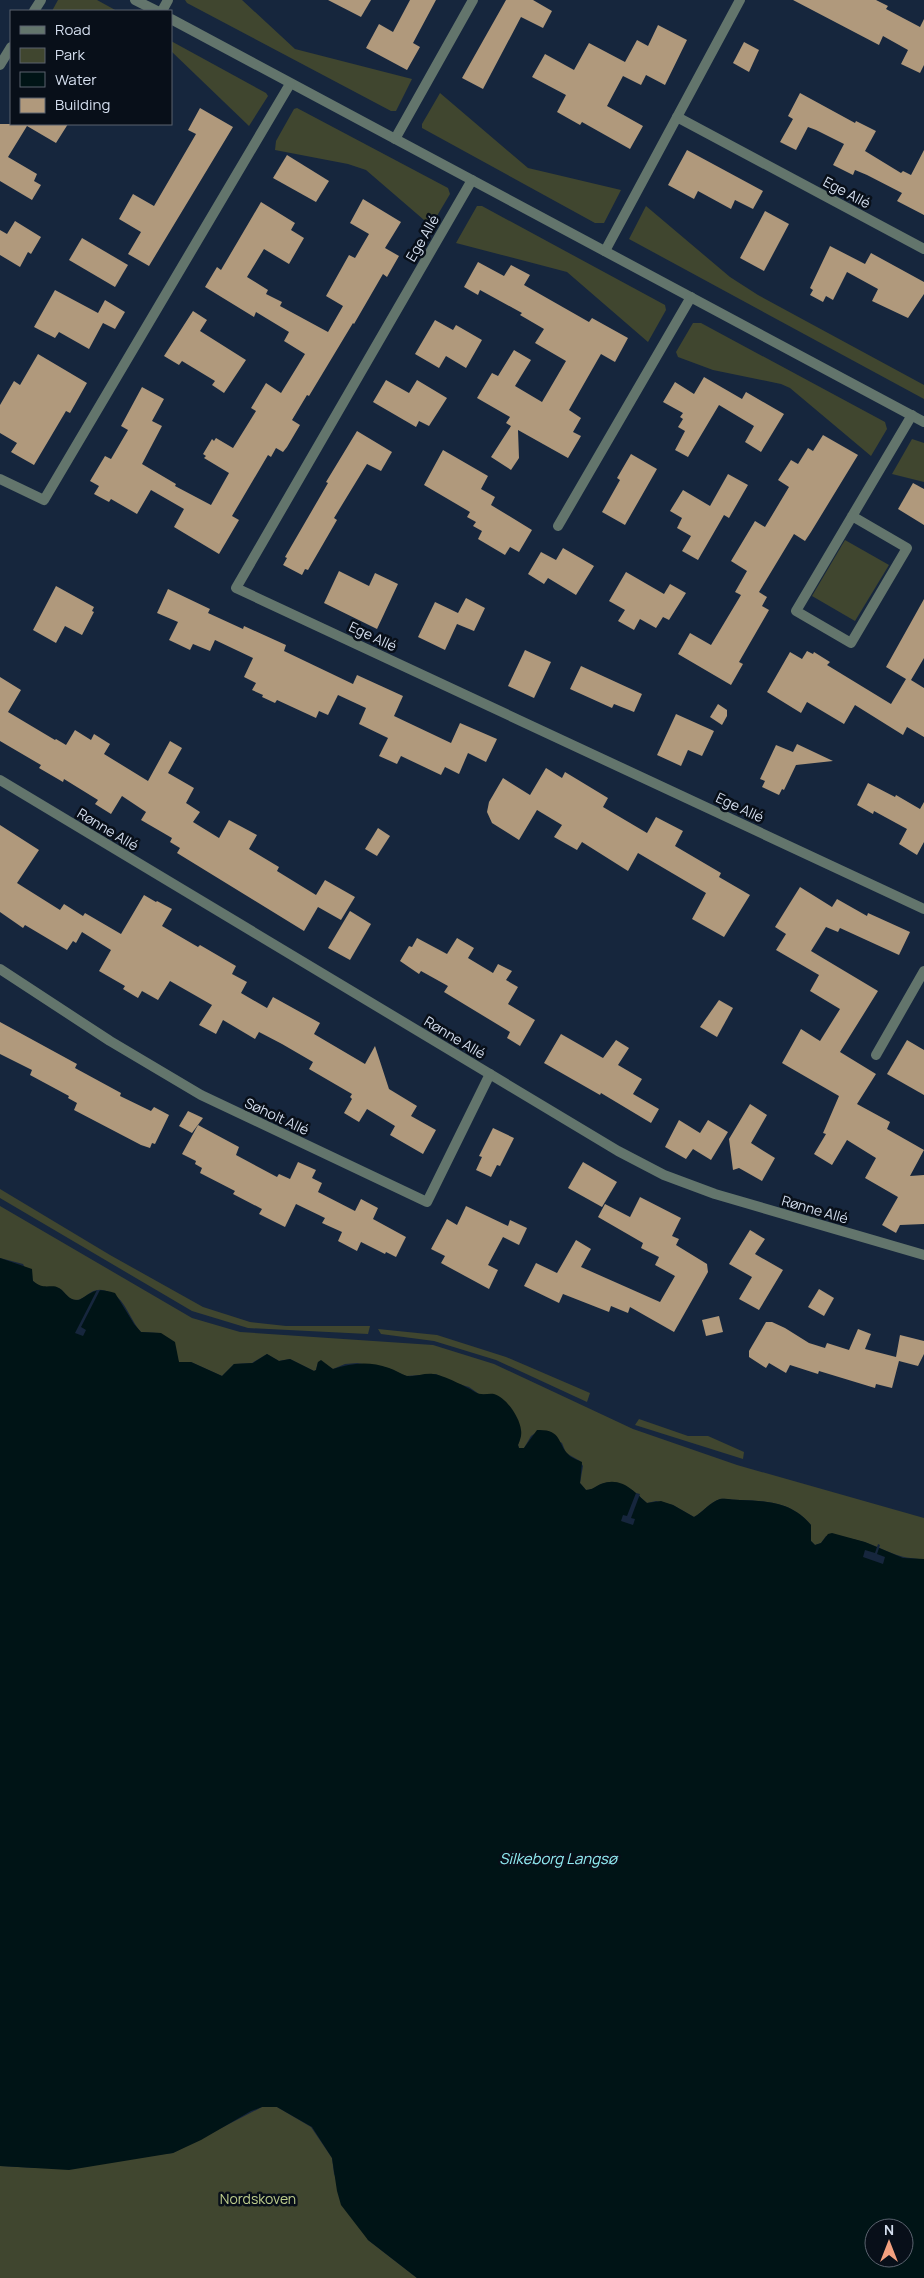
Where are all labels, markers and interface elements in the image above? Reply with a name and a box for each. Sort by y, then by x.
legend [10,10,172,125]
text: Road [55,19,91,40]
text: Park [55,44,85,65]
text: Water [55,69,97,90]
text: Building [55,94,110,115]
street label: Ege Allé [820,172,874,212]
street label: Ege Allé [401,211,443,265]
street label: Ege Allé [346,617,400,655]
street label: Ege Allé [713,788,767,826]
street label: Rønne Allé [74,803,142,855]
street label: Rønne Allé [421,1011,489,1063]
street label: Søholt Allé [242,1093,312,1139]
street label: Rønne Allé [780,1190,850,1228]
water label: Silkeborg Langsø [499,1848,619,1869]
park label: Nordskoven [220,2189,296,2208]
north arrow [864,2218,914,2268]
text: N [884,2220,894,2239]

